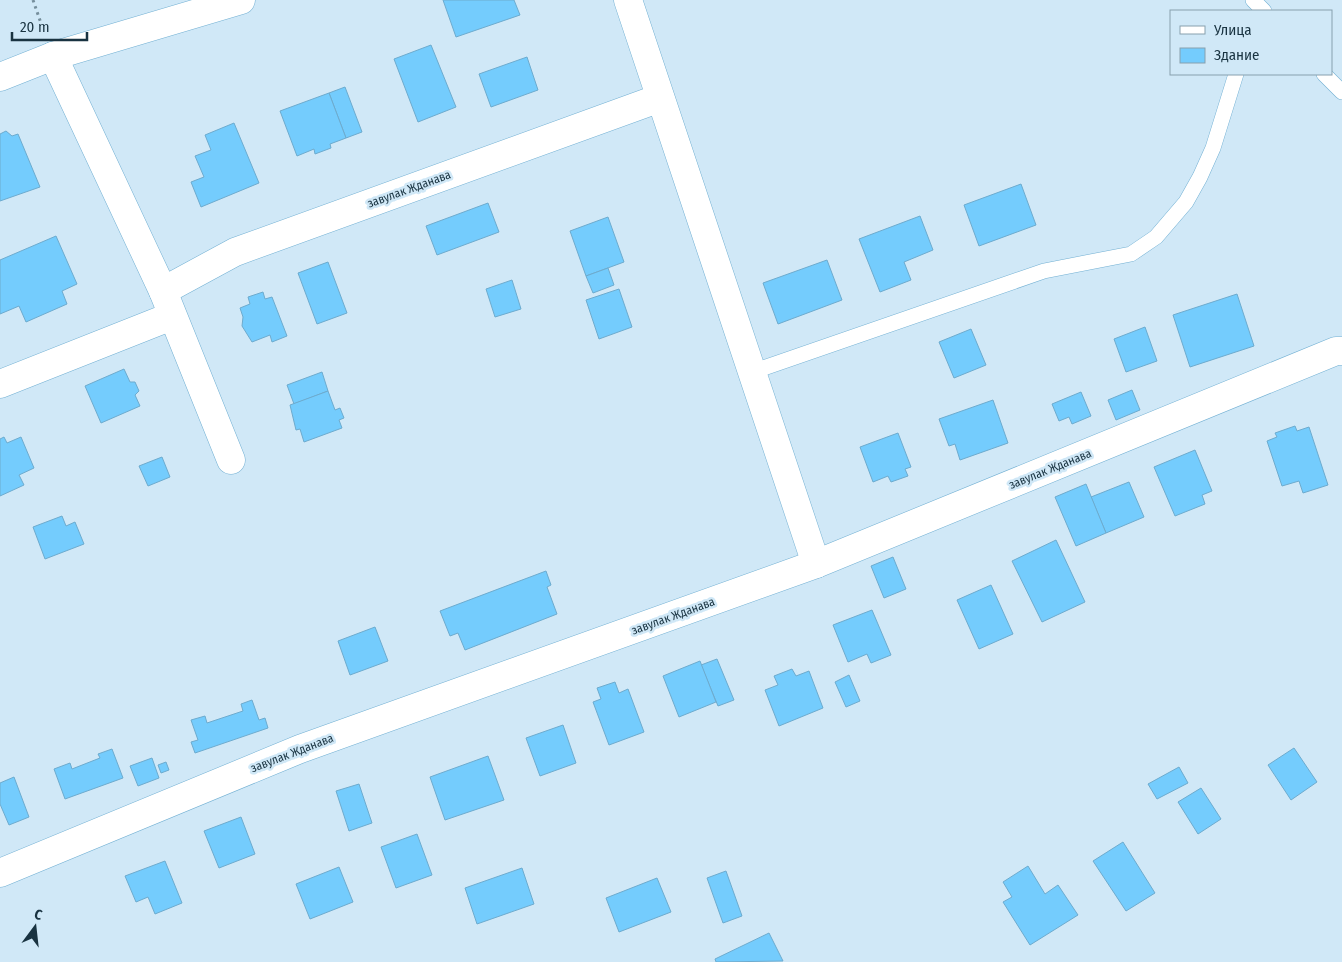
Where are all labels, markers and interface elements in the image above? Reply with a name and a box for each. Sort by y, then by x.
scale bar [12,10,88,42]
legend [1170,10,1332,75]
text: 20 m [20,18,50,36]
text: Улица [1213,21,1252,39]
text: Здание [1214,46,1260,64]
street label: завулак Жданава [365,167,453,211]
street label: завулак Жданава [1007,446,1093,492]
street label: завулак Жданава [629,594,717,638]
street label: завулак Жданава [249,731,335,775]
north arrow [10,902,60,952]
text: С [32,906,45,924]

